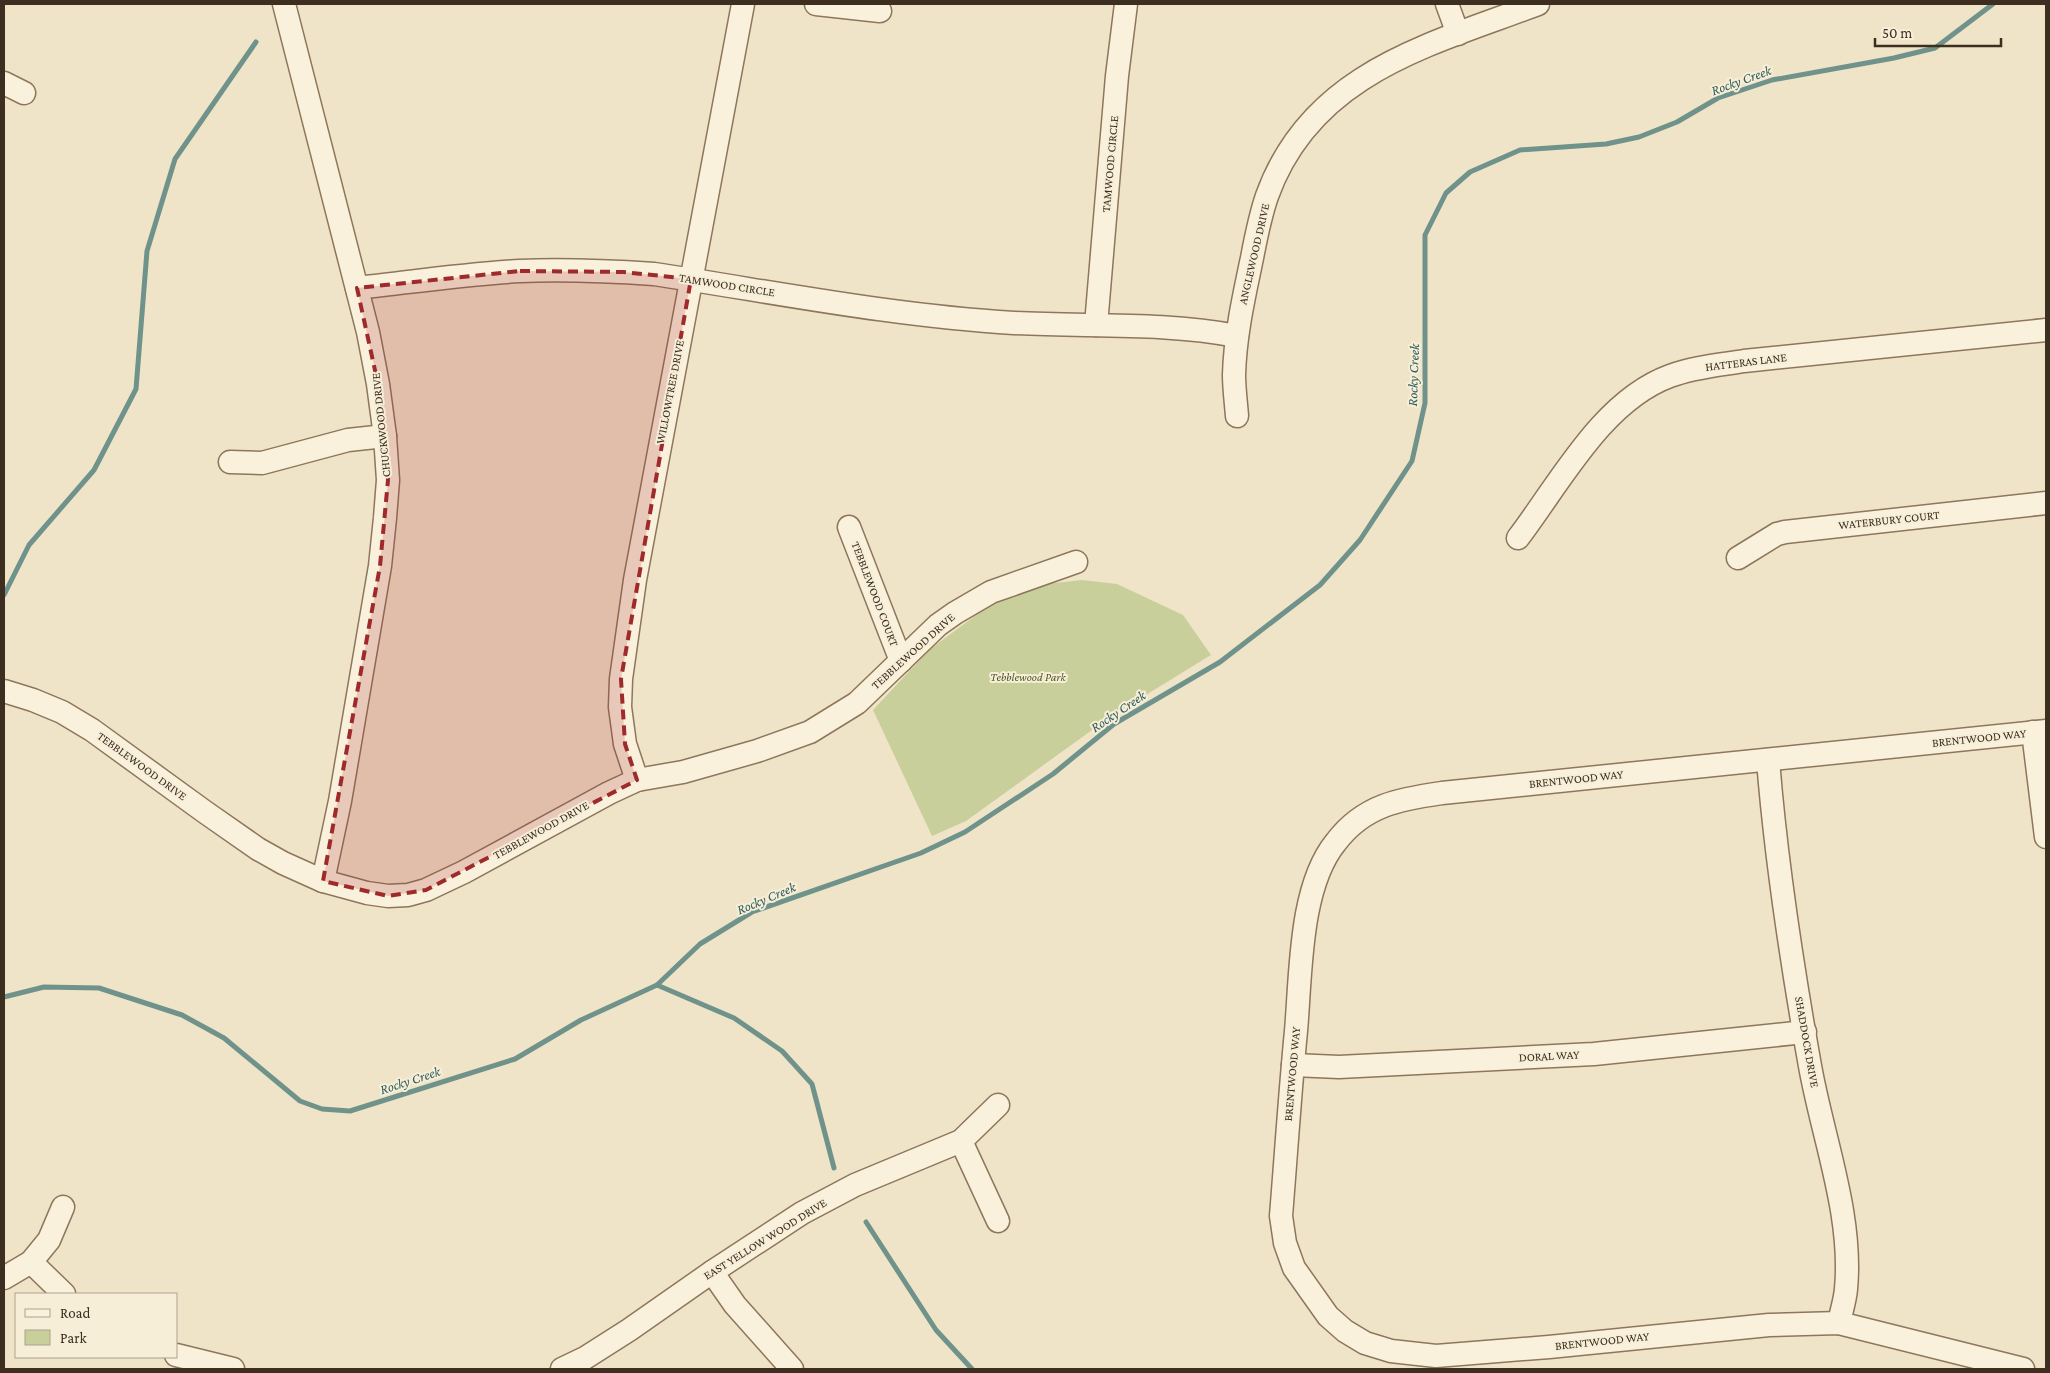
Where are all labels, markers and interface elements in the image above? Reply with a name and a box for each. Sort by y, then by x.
scale bar [1875,15,2001,47]
text: 50 m [1882,25,1912,41]
water label: Rocky Creek [1709,61,1774,98]
street label: TAMWOOD CIRCLE [1099,115,1121,213]
street label: ANGLEWOOD DRIVE [1236,202,1273,306]
street label: TAMWOOD CIRCLE [678,271,776,300]
street label: WILLOWTREE DRIVE [653,338,687,445]
water label: Rocky Creek [1404,343,1422,407]
street label: HATTERAS LANE [1704,350,1788,374]
street label: CHUCKWOOD DRIVE [369,372,393,478]
street label: WATERBURY COURT [1838,508,1941,532]
street label: TEBBLEWOOD COURT [849,539,902,649]
street label: TEBBLEWOOD DRIVE [868,610,958,692]
park label: Tebblewood Park [990,670,1066,684]
water label: Rocky Creek [1088,686,1149,735]
street label: BRENTWOOD WAY [1931,726,2027,750]
street label: TEBBLEWOOD DRIVE [94,729,190,803]
street label: BRENTWOOD WAY [1528,767,1624,791]
street label: TEBBLEWOOD DRIVE [491,798,592,862]
water label: Rocky Creek [734,878,799,918]
street label: SHADDOCK DRIVE [1792,995,1822,1089]
street label: BRENTWOOD WAY [1281,1026,1303,1122]
street label: DORAL WAY [1518,1047,1580,1065]
water label: Rocky Creek [378,1062,443,1097]
street label: EAST YELLOW WOOD DRIVE [701,1195,829,1283]
legend [15,1293,178,1358]
text: Road [60,1305,91,1321]
street label: BRENTWOOD WAY [1554,1329,1650,1353]
text: Park [60,1330,87,1346]

